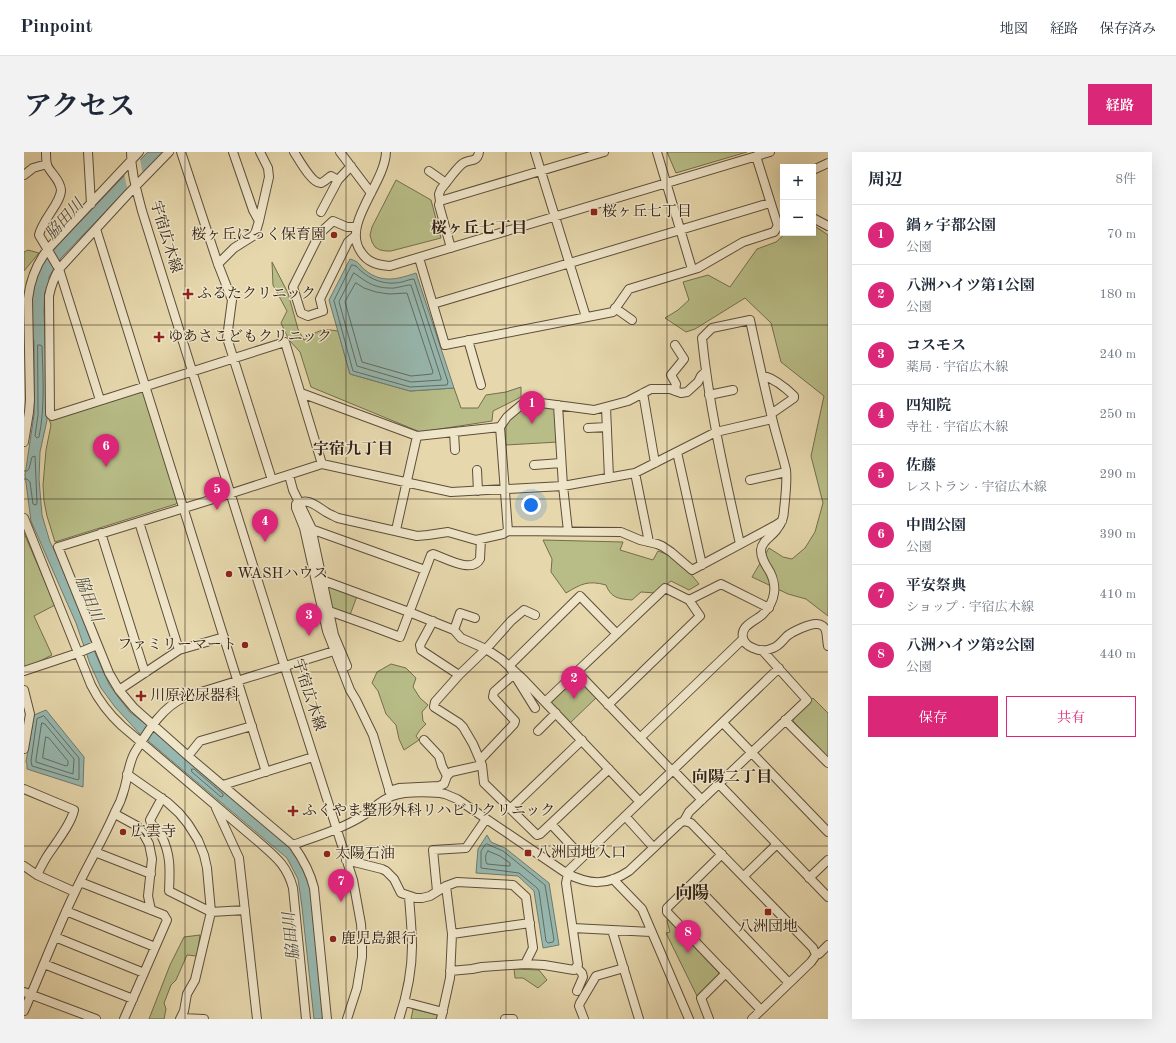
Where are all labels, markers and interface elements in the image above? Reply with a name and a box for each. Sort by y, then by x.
text: Pinpoint [20,18,93,37]
text: 地図 [1000,22,1028,36]
text: 経路 [1050,22,1078,36]
text: 保存済み [1100,22,1156,36]
button: 経路 [1088,84,1152,125]
text: アクセス [24,94,135,122]
map controls [780,164,816,236]
button: + [780,164,816,200]
text: 周辺 [868,172,902,189]
text: 8件 [1115,173,1136,186]
water label: 脇田川 [42,194,88,243]
street label: 宇宿広木線 [147,198,185,275]
button: − [780,200,816,236]
place label: 桜ヶ丘七丁目 [602,203,692,220]
marker: 桜ヶ丘七丁目 [589,207,599,217]
district label: 桜ヶ丘七丁目 [431,219,527,237]
text: 鍋ヶ宇都公園 [906,219,996,234]
place label: 桜ヶ丘にっく保育園 [191,226,326,243]
text: 1 [877,228,885,241]
text: 70 m [1107,228,1136,241]
marker: 桜ヶ丘にっく保育園 [329,230,339,240]
text: 公園 [906,241,932,254]
text: 八洲ハイツ第1公園 [906,279,1035,294]
place label: ふるたクリニック [197,286,316,302]
marker: ふるたクリニック [182,288,194,300]
text: 2 [877,288,885,301]
text: 180 m [1099,288,1136,301]
text: 公園 [906,301,932,314]
place label: ゆあさこどもクリニック [168,329,332,345]
marker: ゆあさこどもクリニック [153,331,165,343]
text: コスモス [906,339,966,354]
text: 3 [877,348,885,361]
text: 240 m [1099,348,1136,361]
text: 薬局 · 宇宿広木線 [906,361,1008,374]
pin: 1 [519,391,545,424]
text: 四知院 [906,399,951,414]
text: 4 [877,408,885,421]
text: 250 m [1099,408,1136,421]
text: 寺社 · 宇宿広木線 [906,421,1008,434]
pin: 6 [93,434,119,467]
district label: 宇宿九丁目 [313,440,393,458]
text: 佐藤 [906,459,936,474]
text: 5 [877,468,885,481]
text: 290 m [1099,468,1136,481]
pin: 5 [204,477,230,510]
text: レストラン · 宇宿広木線 [906,481,1047,494]
your location [521,495,541,515]
pin: 4 [252,509,278,542]
text: 中間公園 [906,519,966,534]
text: 6 [877,528,885,541]
text: 390 m [1099,528,1136,541]
text: 公園 [906,541,932,554]
place label: WASHハウス [237,566,328,582]
marker: WASHハウス [224,569,234,579]
water label: 脇田川 [72,573,107,626]
text: 平安祭典 [906,579,966,594]
text: 7 [877,588,885,601]
text: 410 m [1099,588,1136,601]
text: ショップ · 宇宿広木線 [906,601,1034,614]
pin: 3 [296,603,322,636]
place label: ファミリーマート [117,637,237,653]
text: 八洲ハイツ第2公園 [906,639,1035,654]
marker: ファミリーマート [240,640,250,650]
text: 8 [877,648,885,661]
text: 440 m [1099,648,1136,661]
street label: 宇宿広木線 [289,656,329,733]
text: 公園 [906,661,932,674]
pin: 2 [561,666,587,699]
place label: 川原泌尿器科 [150,687,240,704]
marker: 川原泌尿器科 [135,690,147,702]
button: 保存 [868,696,998,737]
button: 共有 [1006,696,1136,737]
district label: 向陽二丁目 [692,768,772,786]
place label: ふくやま整形外科リハビリクリニック [302,802,555,819]
marker: ふくやま整形外科リハビリクリニック [287,805,299,817]
place label: 広雲寺 [131,823,176,840]
marker: 広雲寺 [118,827,128,837]
place label: 八洲団地入口 [536,844,626,861]
place label: 太陽石油 [335,845,395,862]
marker: 八洲団地入口 [523,848,533,858]
marker: 太陽石油 [322,849,332,859]
pin: 7 [328,869,354,902]
district label: 向陽 [675,883,709,902]
marker: 八洲団地 [763,907,773,917]
water label: 脇田川 [279,909,302,961]
place label: 八洲団地 [738,918,798,935]
pin: 8 [675,920,701,953]
place label: 鹿児島銀行 [341,930,416,947]
marker: 鹿児島銀行 [328,934,338,944]

